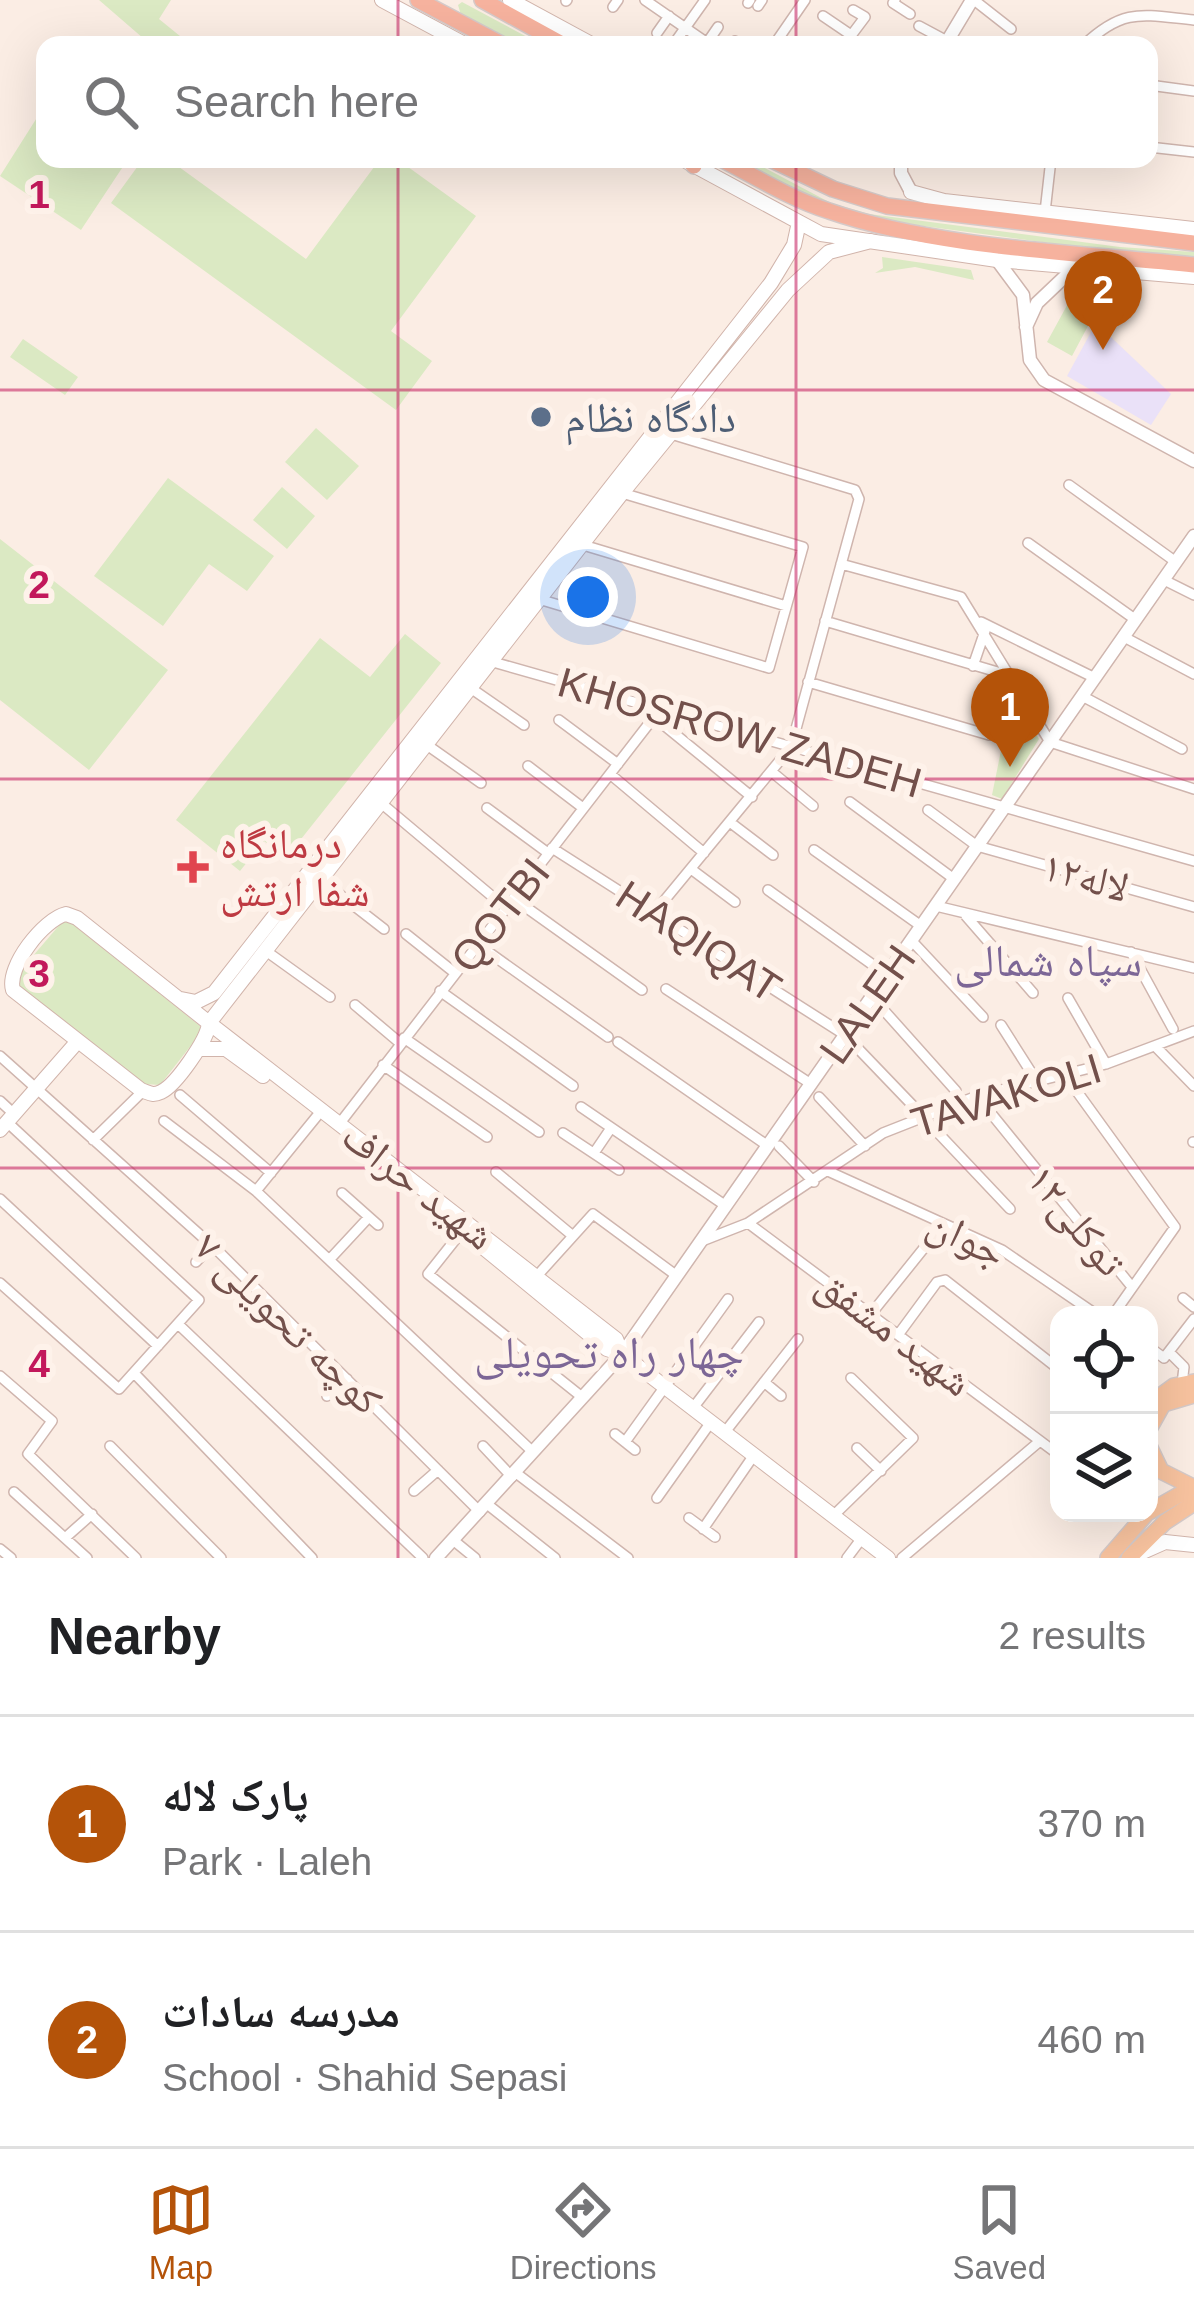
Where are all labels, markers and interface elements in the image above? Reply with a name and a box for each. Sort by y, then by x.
search box [36,36,1158,168]
icon: search [78,69,144,135]
text: Search here [174,76,419,127]
text: 1 [28,173,50,216]
pin: 2 [1064,251,1142,350]
place label: دادگاه نظام [565,394,736,446]
marker: دادگاه نظام [528,404,554,430]
text: 2 [28,563,50,606]
your location [558,567,618,627]
street label: KHOSROW ZADEH [553,658,927,807]
pin: 1 [971,668,1049,767]
place label: درمانگاه شفا ارتش [220,820,370,917]
street label: لاله۱۲ [1037,842,1134,911]
street label: QOTBI [442,849,559,981]
marker: درمانگاه شفا ارتش [177,851,209,883]
street label: HAQIQAT [608,871,789,1012]
district label: سپاه شمالی [954,935,1142,988]
street label: LALEH [810,936,925,1072]
text: 3 [28,952,50,995]
street label: TAVAKOLI [906,1044,1107,1147]
street label: شهید حراف [333,1112,504,1259]
street label: توکلی۱۲ [1016,1156,1135,1286]
street label: جوان [919,1199,1013,1278]
street label: کوچه تحویلی ۷ [184,1223,392,1425]
street label: شهید مشفق [807,1259,981,1407]
map controls [1050,1306,1158,1522]
button: locate [1050,1306,1158,1414]
district label: چهار راه تحویلی [474,1327,744,1380]
text: 4 [28,1342,50,1385]
button: layers [1050,1414,1158,1522]
text: Nearby [48,1608,221,1665]
text: 2 results [999,1614,1146,1657]
text: پارک لاله [162,1770,309,1821]
text: 1 [76,1802,98,1845]
text: 370 m [1038,1802,1146,1845]
text: Park · Laleh [162,1840,372,1883]
text: مدرسه سادات [162,1986,400,2037]
text: 2 [76,2018,98,2061]
text: 460 m [1038,2018,1146,2061]
text: School · Shahid Sepasi [162,2056,567,2099]
tab: Map [148,2177,214,2287]
tab: Directions [510,2177,657,2287]
tab: Saved [952,2177,1046,2287]

